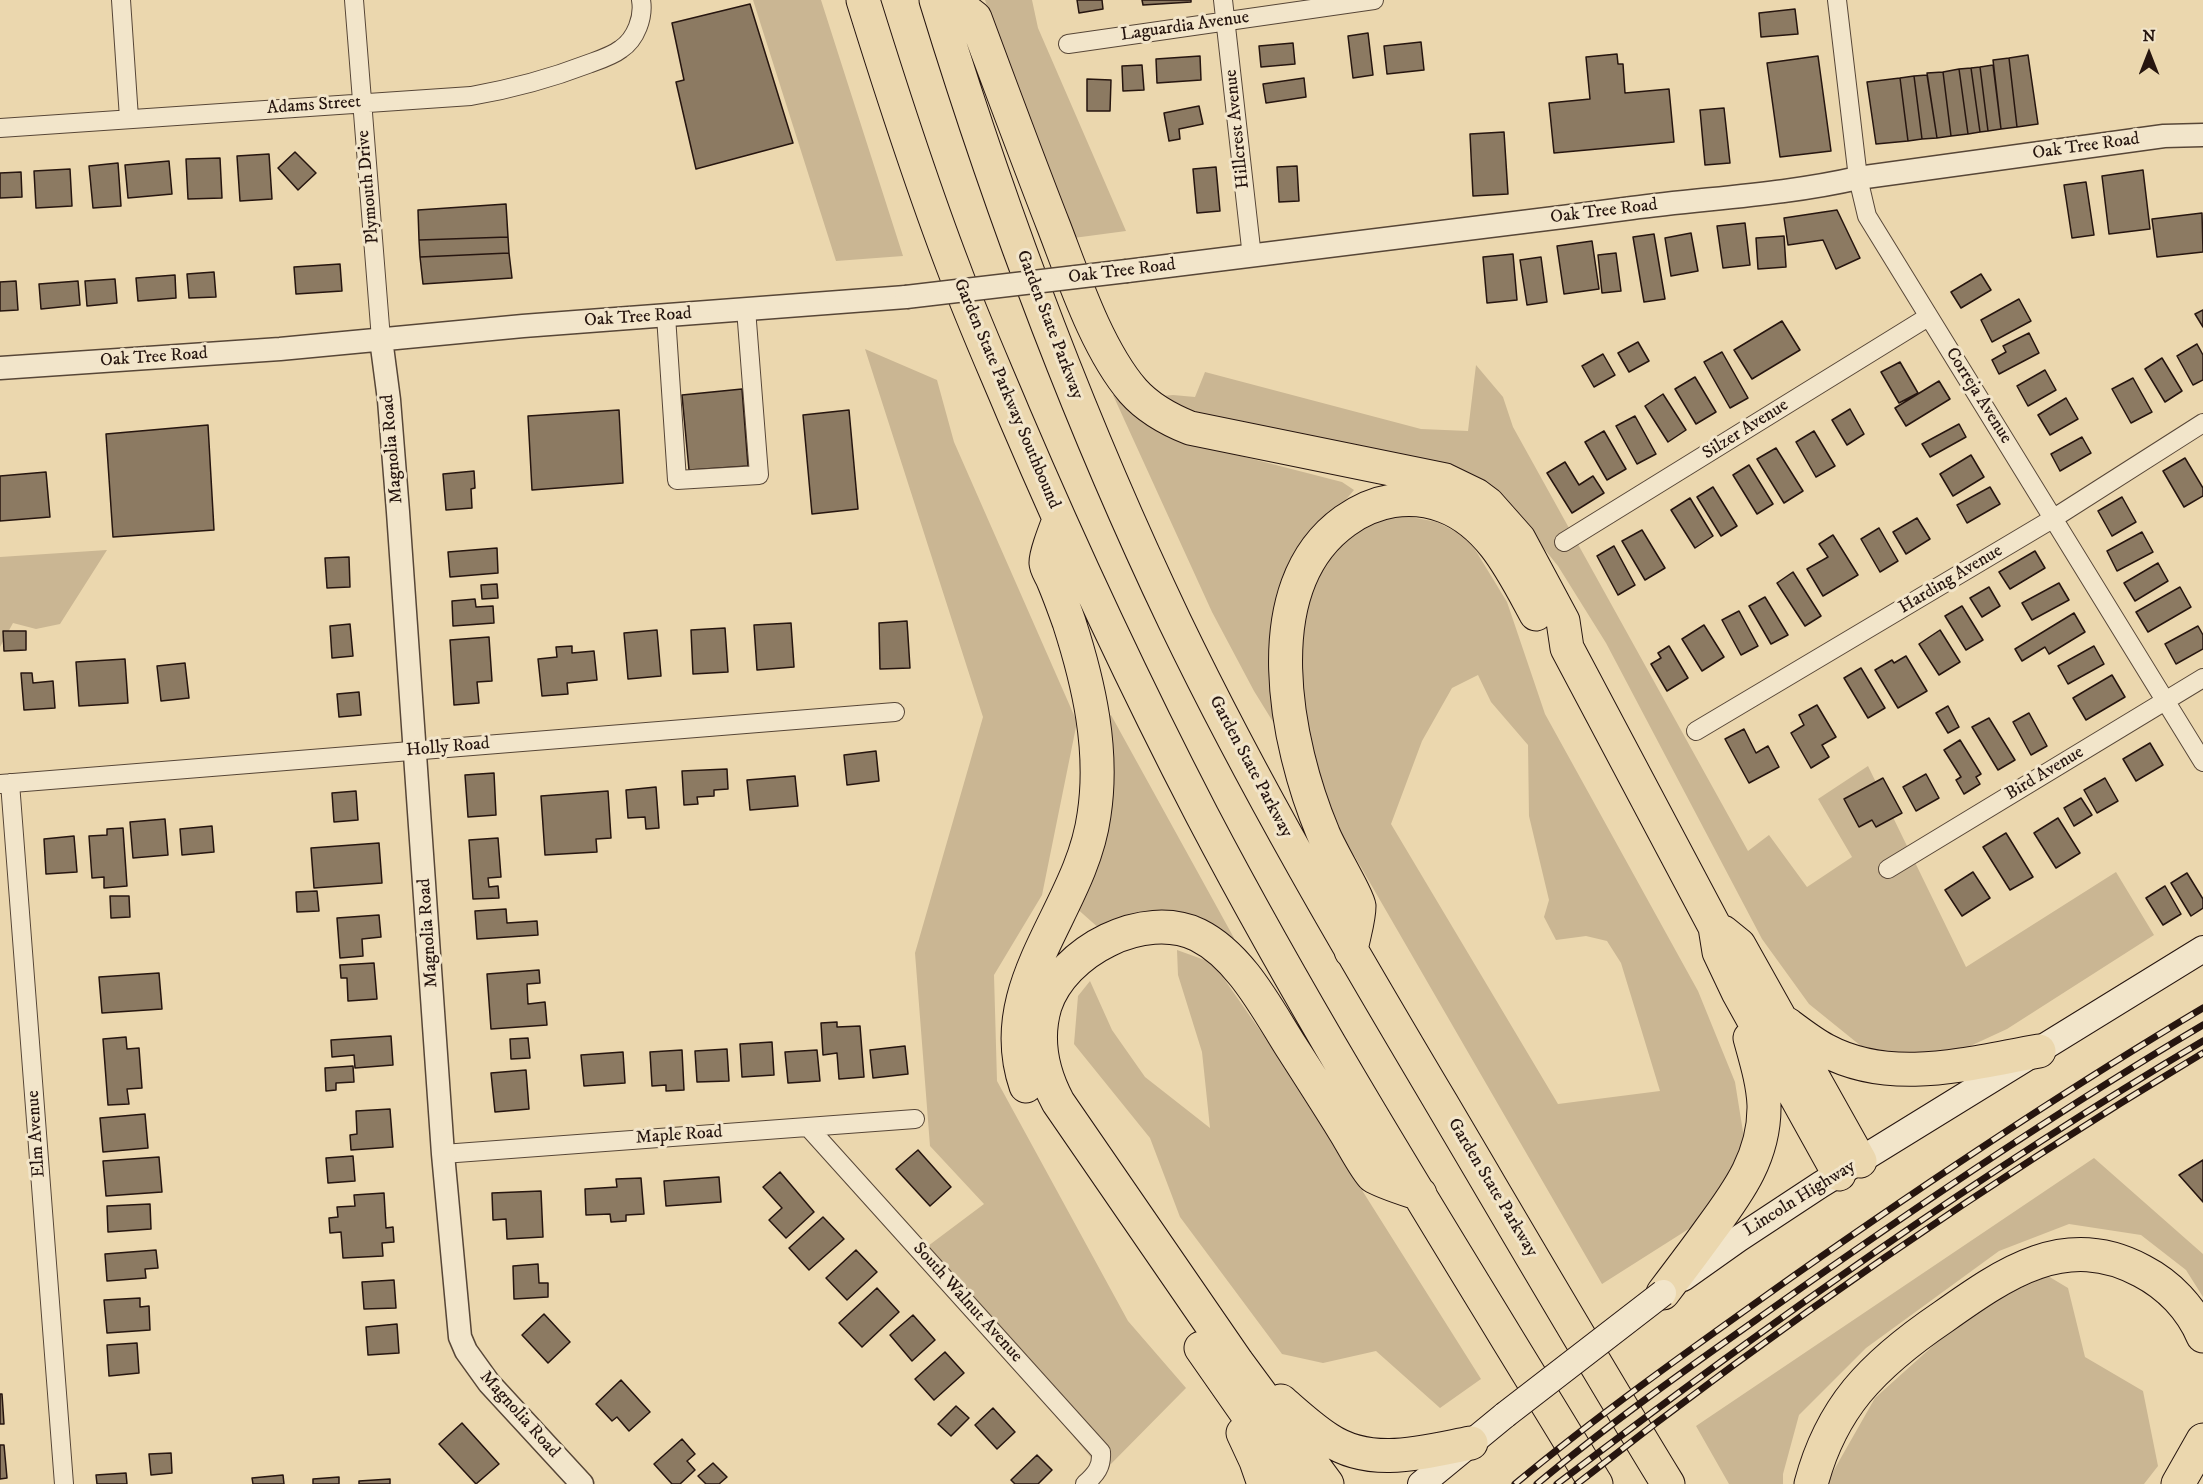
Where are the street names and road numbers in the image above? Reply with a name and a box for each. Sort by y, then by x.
street label: Laguardia Avenue [1119,7,1251,47]
street label: Hillcrest Avenue [1221,68,1255,190]
street label: Adams Street [266,92,362,120]
street label: Plymouth Drive [353,129,385,245]
street label: Oak Tree Road [2031,129,2141,165]
street label: Oak Tree Road [1549,195,1659,229]
street label: Garden State Parkway [1011,248,1087,402]
street label: Oak Tree Road [1067,255,1177,289]
street label: Garden State Parkway Southbound [948,276,1064,512]
street label: Oak Tree Road [584,303,692,333]
street label: Oak Tree Road [100,343,208,373]
street label: Correja Avenue [1940,344,2016,448]
street label: Magnolia Road [377,393,409,505]
street label: Silzer Avenue [1699,395,1793,465]
street label: Harding Avenue [1895,541,2007,619]
street label: Garden State Parkway [1203,692,1297,842]
street label: Holly Road [405,734,491,762]
street label: Bird Avenue [2002,742,2088,806]
street label: Magnolia Road [414,878,444,988]
street label: Elm Avenue [23,1090,51,1178]
street label: Garden State Parkway [1442,1115,1542,1261]
street label: Maple Road [635,1122,723,1150]
street label: Lincoln Highway [1740,1156,1860,1242]
street label: South Walnut Avenue [907,1239,1027,1367]
street label: Magnolia Road [474,1367,564,1463]

